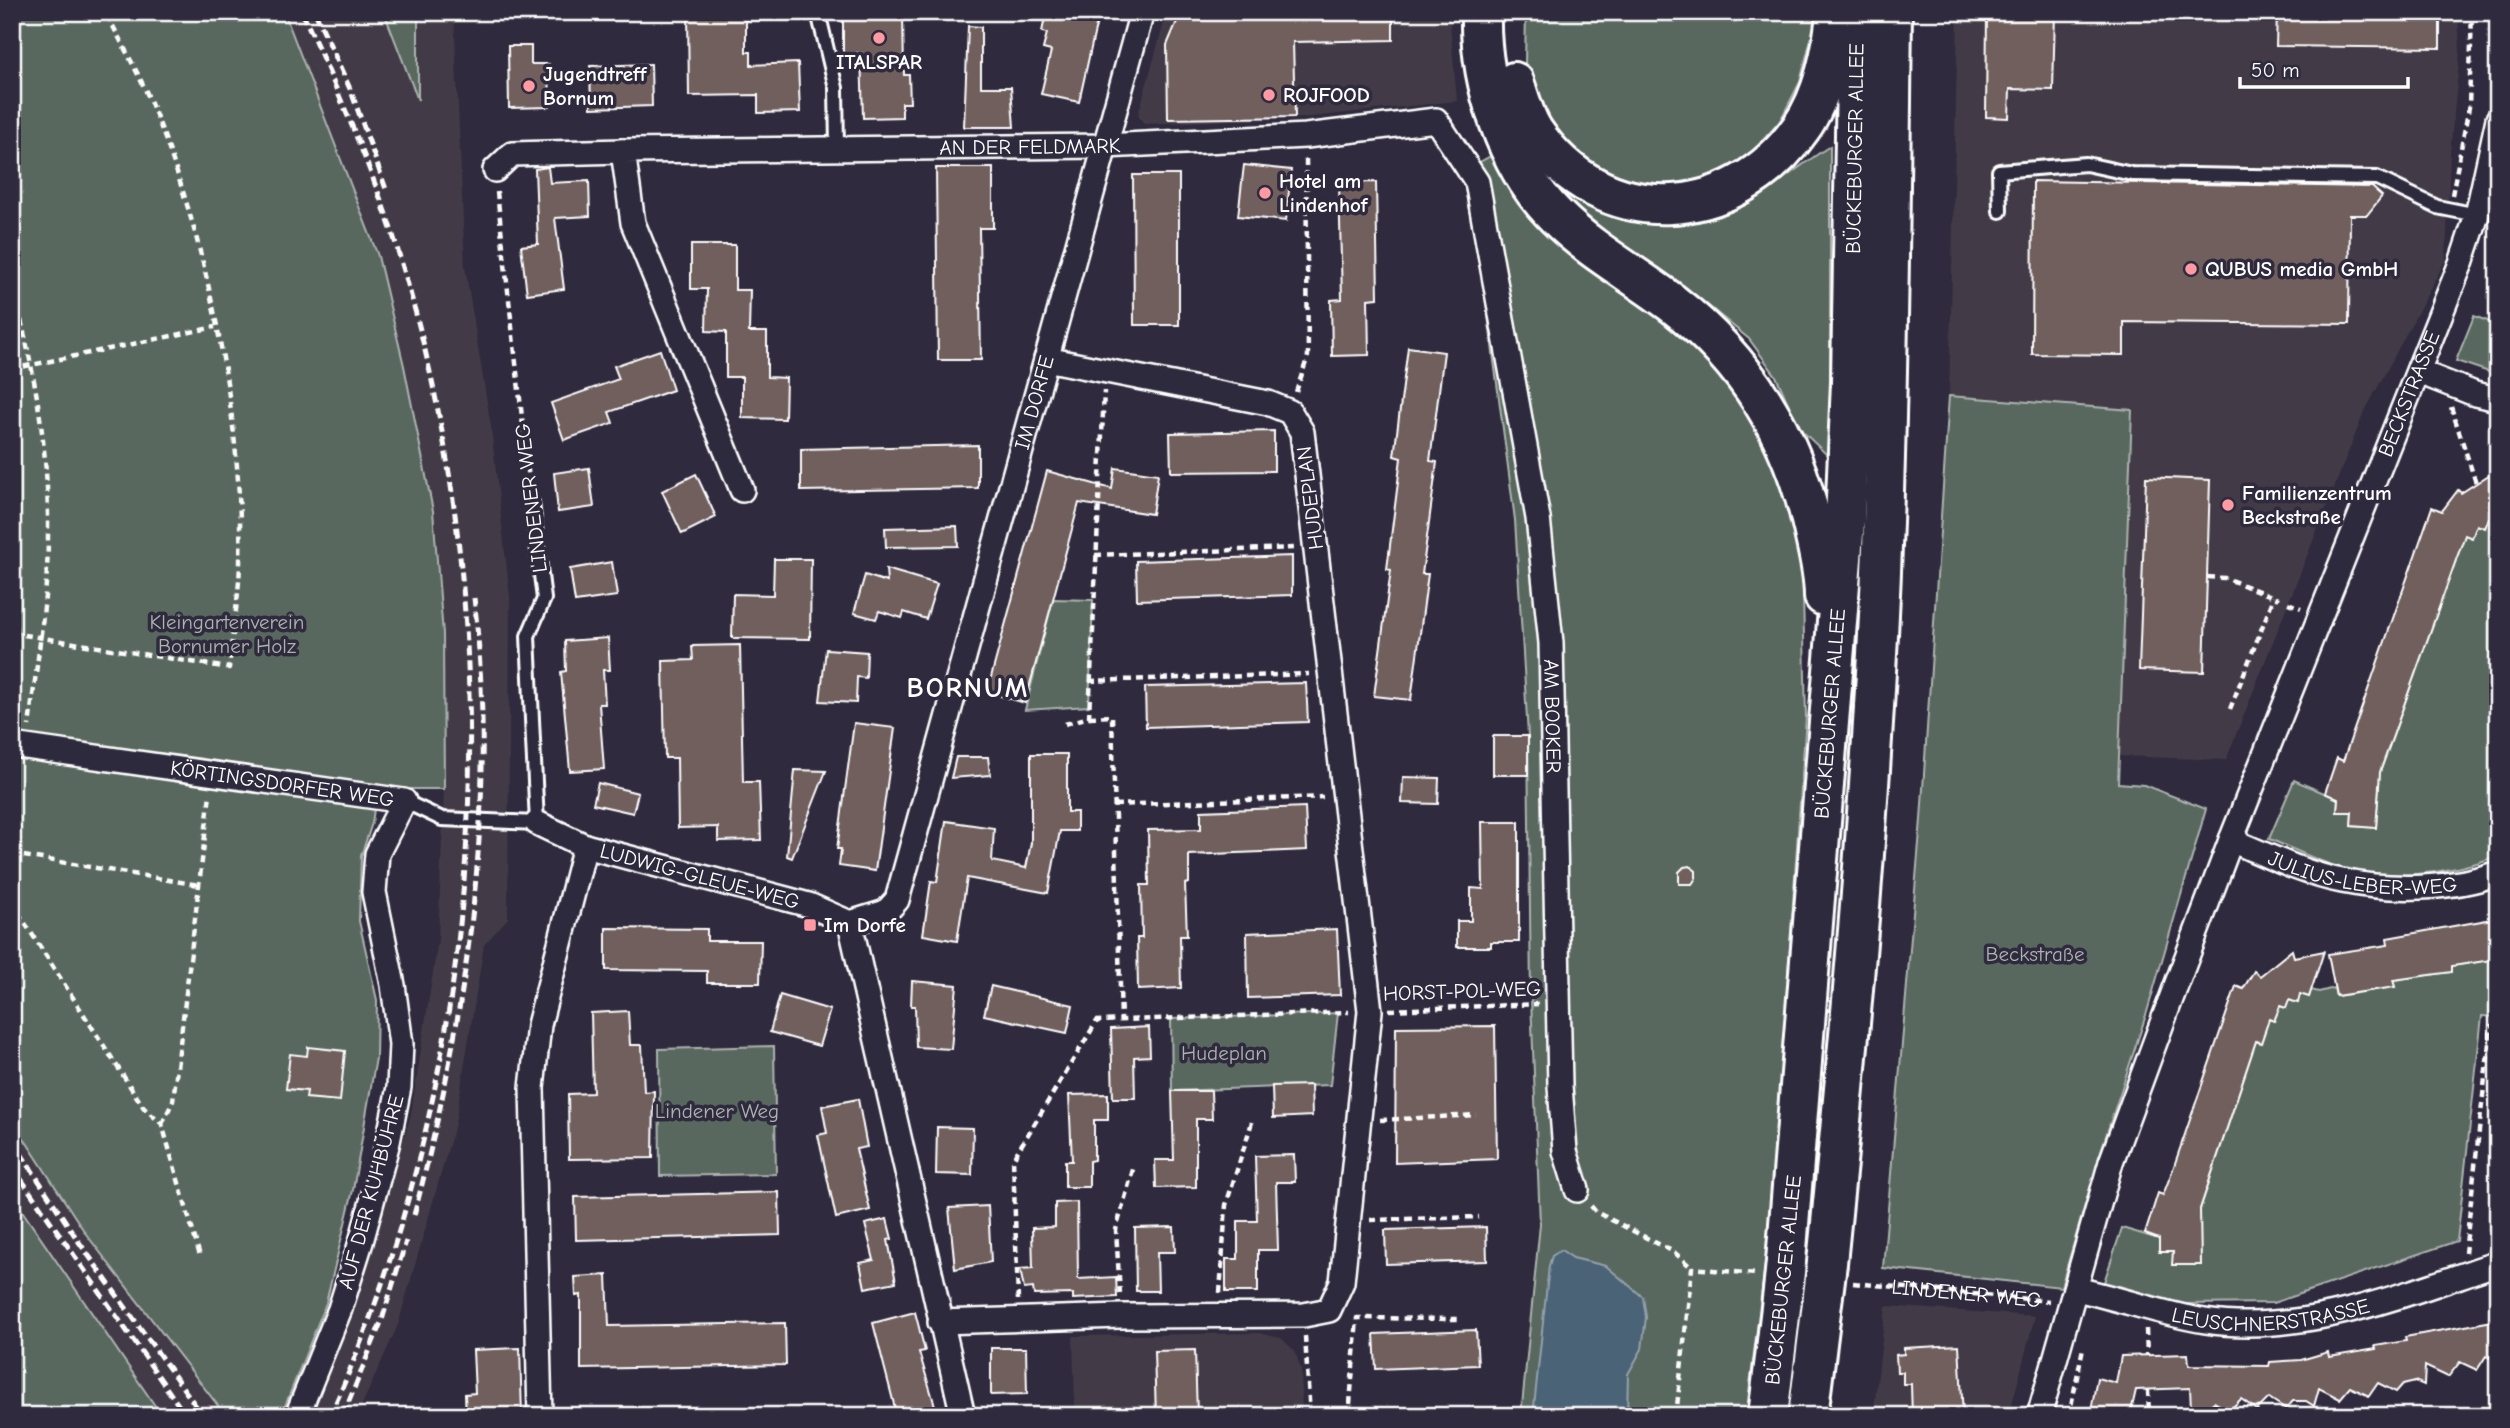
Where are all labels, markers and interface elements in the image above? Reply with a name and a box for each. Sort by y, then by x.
marker: ITALSPAR [871,30,887,46]
street label: BÜCKEBURGER ALLEE [1841,43,1868,254]
scale bar [2240,46,2408,90]
place label: ITALSPAR [836,50,922,74]
text: 50 m [2251,58,2300,82]
place label: Jugendtreff Bornum [543,62,648,110]
marker: Jugendtreff Bornum [521,78,537,94]
place label: ROJFOOD [1283,83,1370,107]
marker: ROJFOOD [1261,87,1277,103]
street label: AN DER FELDMARK [939,133,1121,160]
place label: Hotel am Lindenhof [1279,169,1369,217]
marker: Hotel am Lindenhof [1257,185,1273,201]
place label: QUBUS media GmbH [2205,257,2398,281]
marker: QUBUS media GmbH [2183,261,2199,277]
street label: BECKSTRASSE [2373,327,2445,460]
street label: IM DORFE [1010,353,1059,452]
street label: LINDENER WEG [510,422,552,574]
street label: HUDEPLAN [1292,445,1328,551]
place label: Familienzentrum Beckstraße [2242,481,2392,529]
marker: Familienzentrum Beckstraße [2220,497,2236,513]
street label: BÜCKEBURGER ALLEE [1809,608,1850,820]
park label: Kleingartenverein Bornumer Holz [150,610,304,658]
street label: AM BOOKER [1539,659,1566,773]
district label: BORNUM [907,672,1029,704]
street label: KÖRTINGSDORFER WEG [169,756,396,811]
street label: LUDWIG-GLEUE-WEG [598,839,802,914]
street label: JULIUS-LEBER-WEG [2265,846,2459,899]
place label: Im Dorfe [824,913,906,937]
marker: Im Dorfe [802,917,818,933]
park label: Beckstraße [1986,942,2084,966]
street label: HORST-POL-WEG [1382,976,1542,1006]
park label: Hudeplan [1181,1041,1267,1065]
street label: AUF DER KUHBÜHRE [333,1092,409,1292]
park label: Lindener Weg [655,1099,779,1123]
street label: BÜCKEBURGER ALLEE [1760,1174,1806,1386]
street label: LINDENER WEG [1891,1275,2042,1312]
street label: LEUSCHNERSTRASSE [2169,1294,2372,1336]

